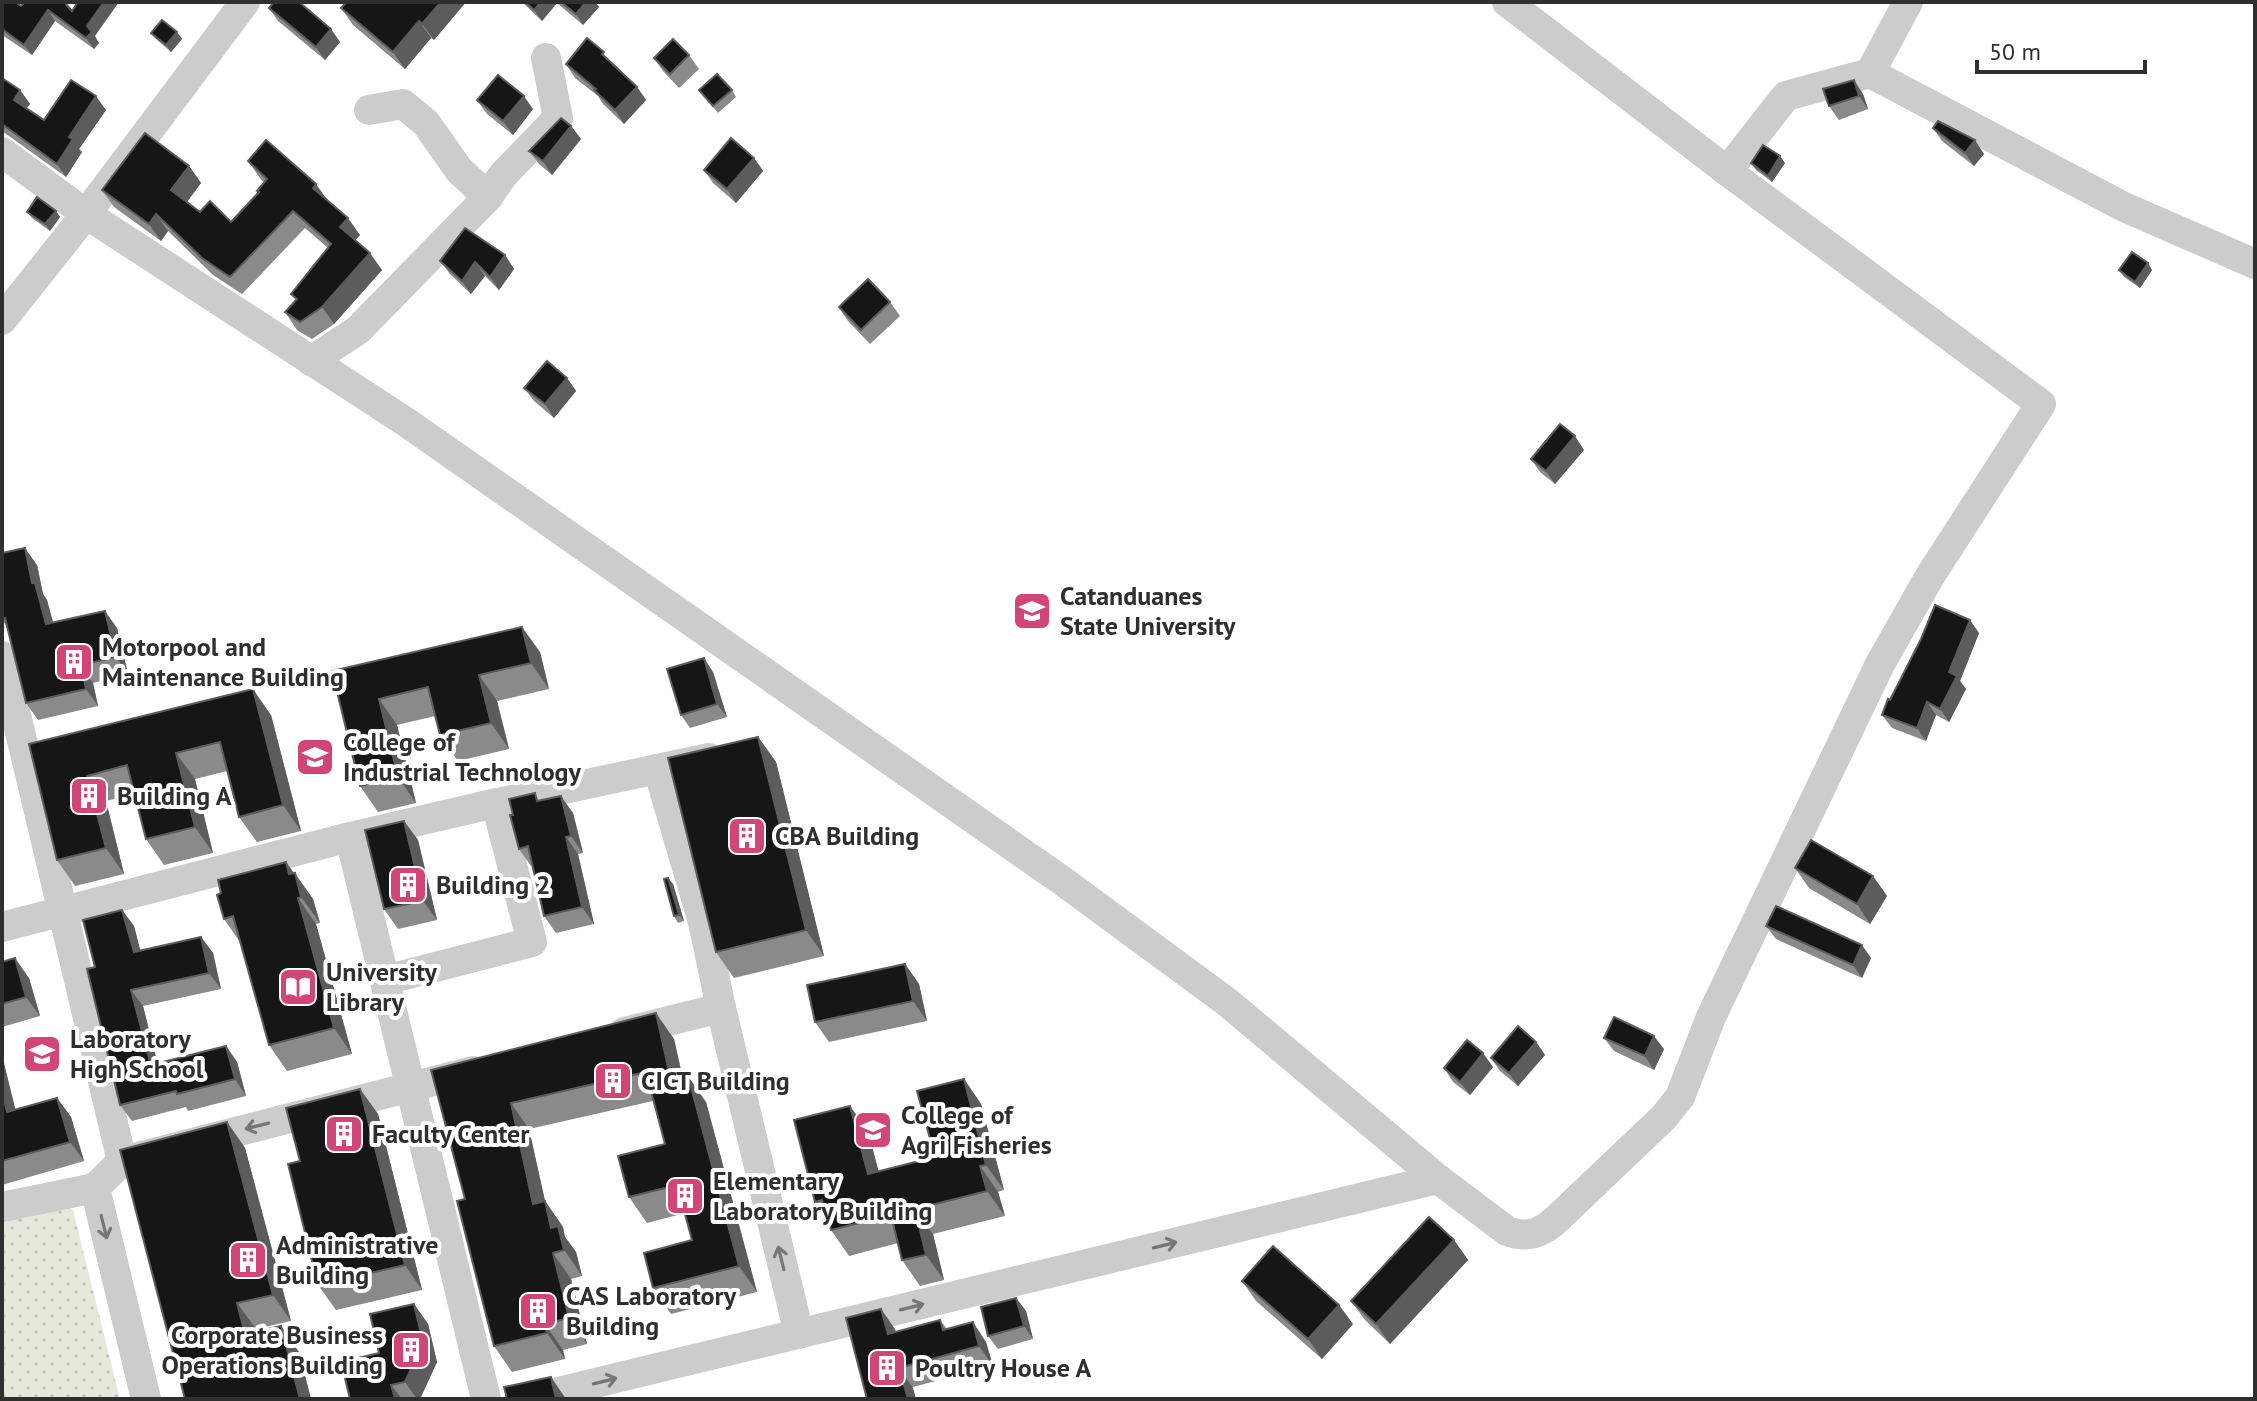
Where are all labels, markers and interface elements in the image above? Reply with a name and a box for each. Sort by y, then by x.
scale bar [1977,24,2145,74]
text: 50 m [1989,36,2041,67]
place label: Catanduanes State University [1060,579,1236,642]
school or university icon: Catanduanes State University [1011,590,1053,632]
place label: Motorpool and Maintenance Building [102,630,344,693]
building icon: Motorpool and Maintenance Building [53,641,95,683]
place label: College of Industrial Technology [343,725,582,788]
school or university icon: College of Industrial Technology [294,736,336,778]
building icon: Building A [68,775,110,817]
place label: Building A [117,779,232,812]
building icon: CBA Building [726,815,768,857]
place label: CBA Building [775,819,919,852]
building icon: Building 2 [387,864,429,906]
place label: Building 2 [436,868,550,901]
place label: University Library [326,955,437,1018]
library icon: University Library [277,966,319,1008]
place label: Laboratory High School [70,1022,204,1085]
school or university icon: Laboratory High School [21,1033,63,1075]
building icon: CICT Building [592,1060,634,1102]
place label: CICT Building [641,1064,790,1097]
place label: College of Agri Fisheries [901,1098,1052,1161]
school or university icon: College of Agri Fisheries [852,1109,894,1151]
building icon: Faculty Center [323,1113,365,1155]
place label: Faculty Center [372,1117,530,1150]
one-way arrow [245,1120,271,1135]
place label: Elementary Laboratory Building [713,1164,932,1227]
building icon: Elementary Laboratory Building [664,1175,706,1217]
one-way arrow [97,1213,112,1239]
place label: Administrative Building [276,1228,438,1291]
one-way arrow [1152,1237,1177,1252]
building icon: Administrative Building [227,1239,269,1281]
one-way arrow [773,1246,788,1272]
place label: CAS Laboratory Building [566,1279,737,1342]
building icon: CAS Laboratory Building [517,1290,559,1332]
one-way arrow [899,1298,925,1313]
place label: Corporate Business Operations Building [161,1318,383,1381]
building icon: Corporate Business Operations Building [390,1329,432,1371]
building icon: Poultry House A [866,1347,908,1389]
place label: Poultry House A [915,1351,1091,1384]
one-way arrow [592,1372,617,1387]

